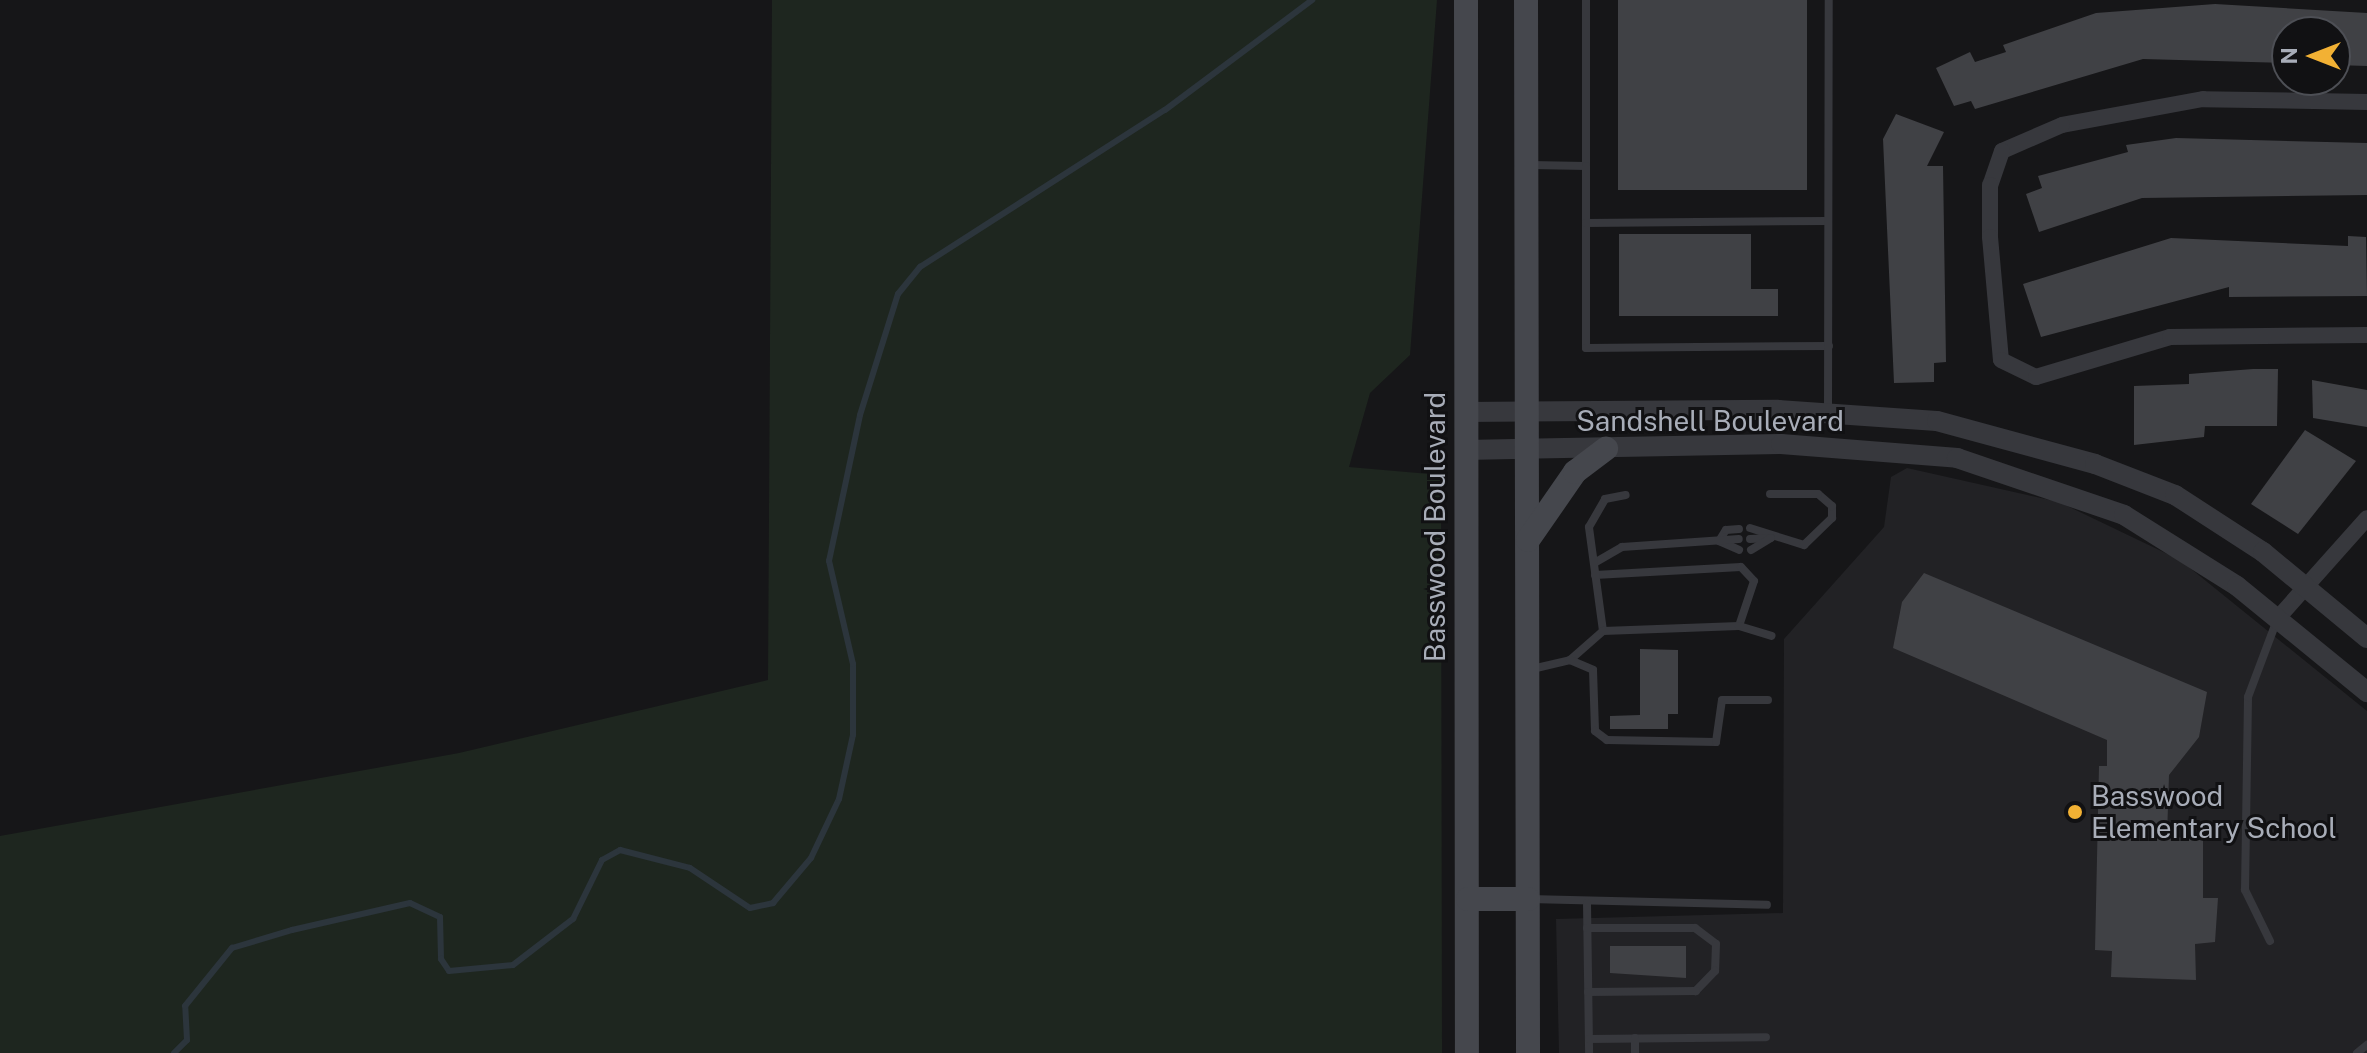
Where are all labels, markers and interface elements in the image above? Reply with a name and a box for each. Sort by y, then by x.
north arrow [2271,16,2351,96]
text: N [2276,47,2302,65]
street label: Basswood Boulevard [1418,392,1452,662]
street label: Sandshell Boulevard [1576,404,1844,438]
place label: Basswood Elementary School [2091,779,2337,845]
marker: Basswood Elementary School [2066,803,2084,821]

